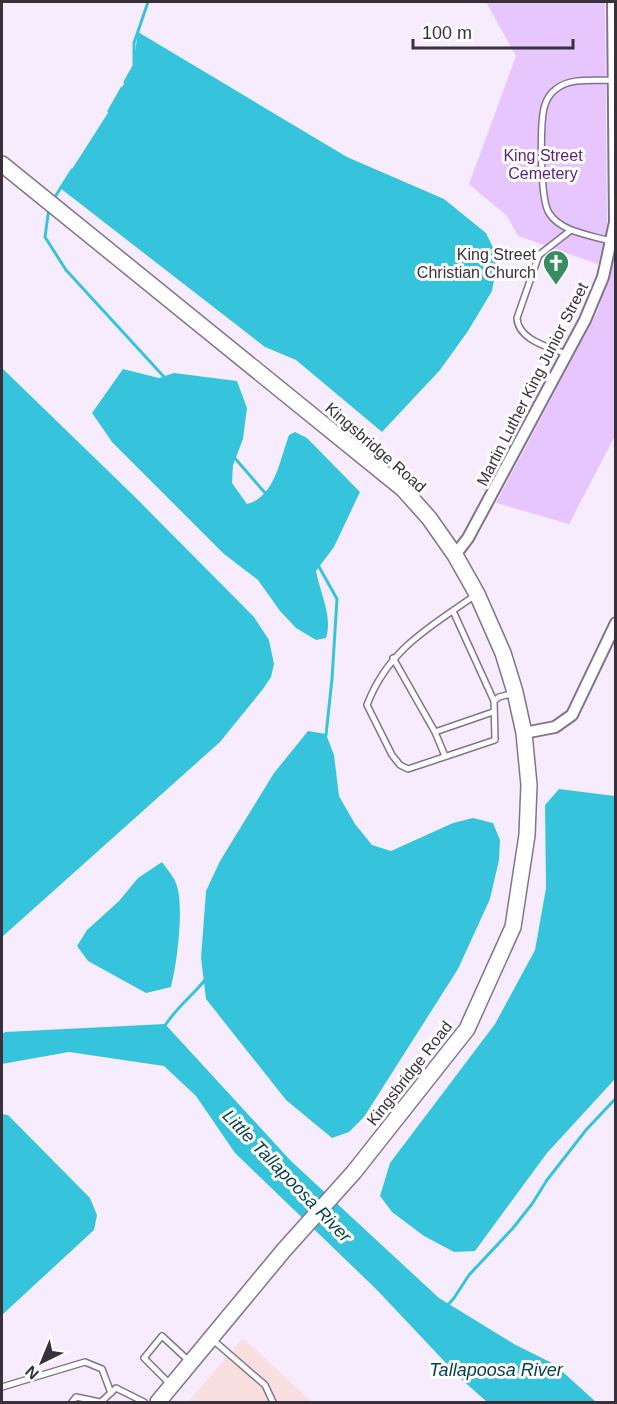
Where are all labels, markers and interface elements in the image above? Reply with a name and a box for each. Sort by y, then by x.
scale bar [413,12,574,50]
text: 100 m [422,23,472,43]
park label: King Street Cemetery [503,147,583,182]
place label: King Street Christian Church [417,246,537,281]
church icon: King Street Christian Church [541,248,571,286]
street label: Martin Luther King Junior Street [474,279,592,489]
street label: Kingsbridge Road [322,399,429,496]
street label: Kingsbridge Road [364,1018,455,1129]
water label: Little Tallapoosa River [219,1106,356,1247]
north arrow [12,1332,72,1392]
water label: Tallapoosa River [429,1360,564,1380]
text: N [22,1362,42,1383]

